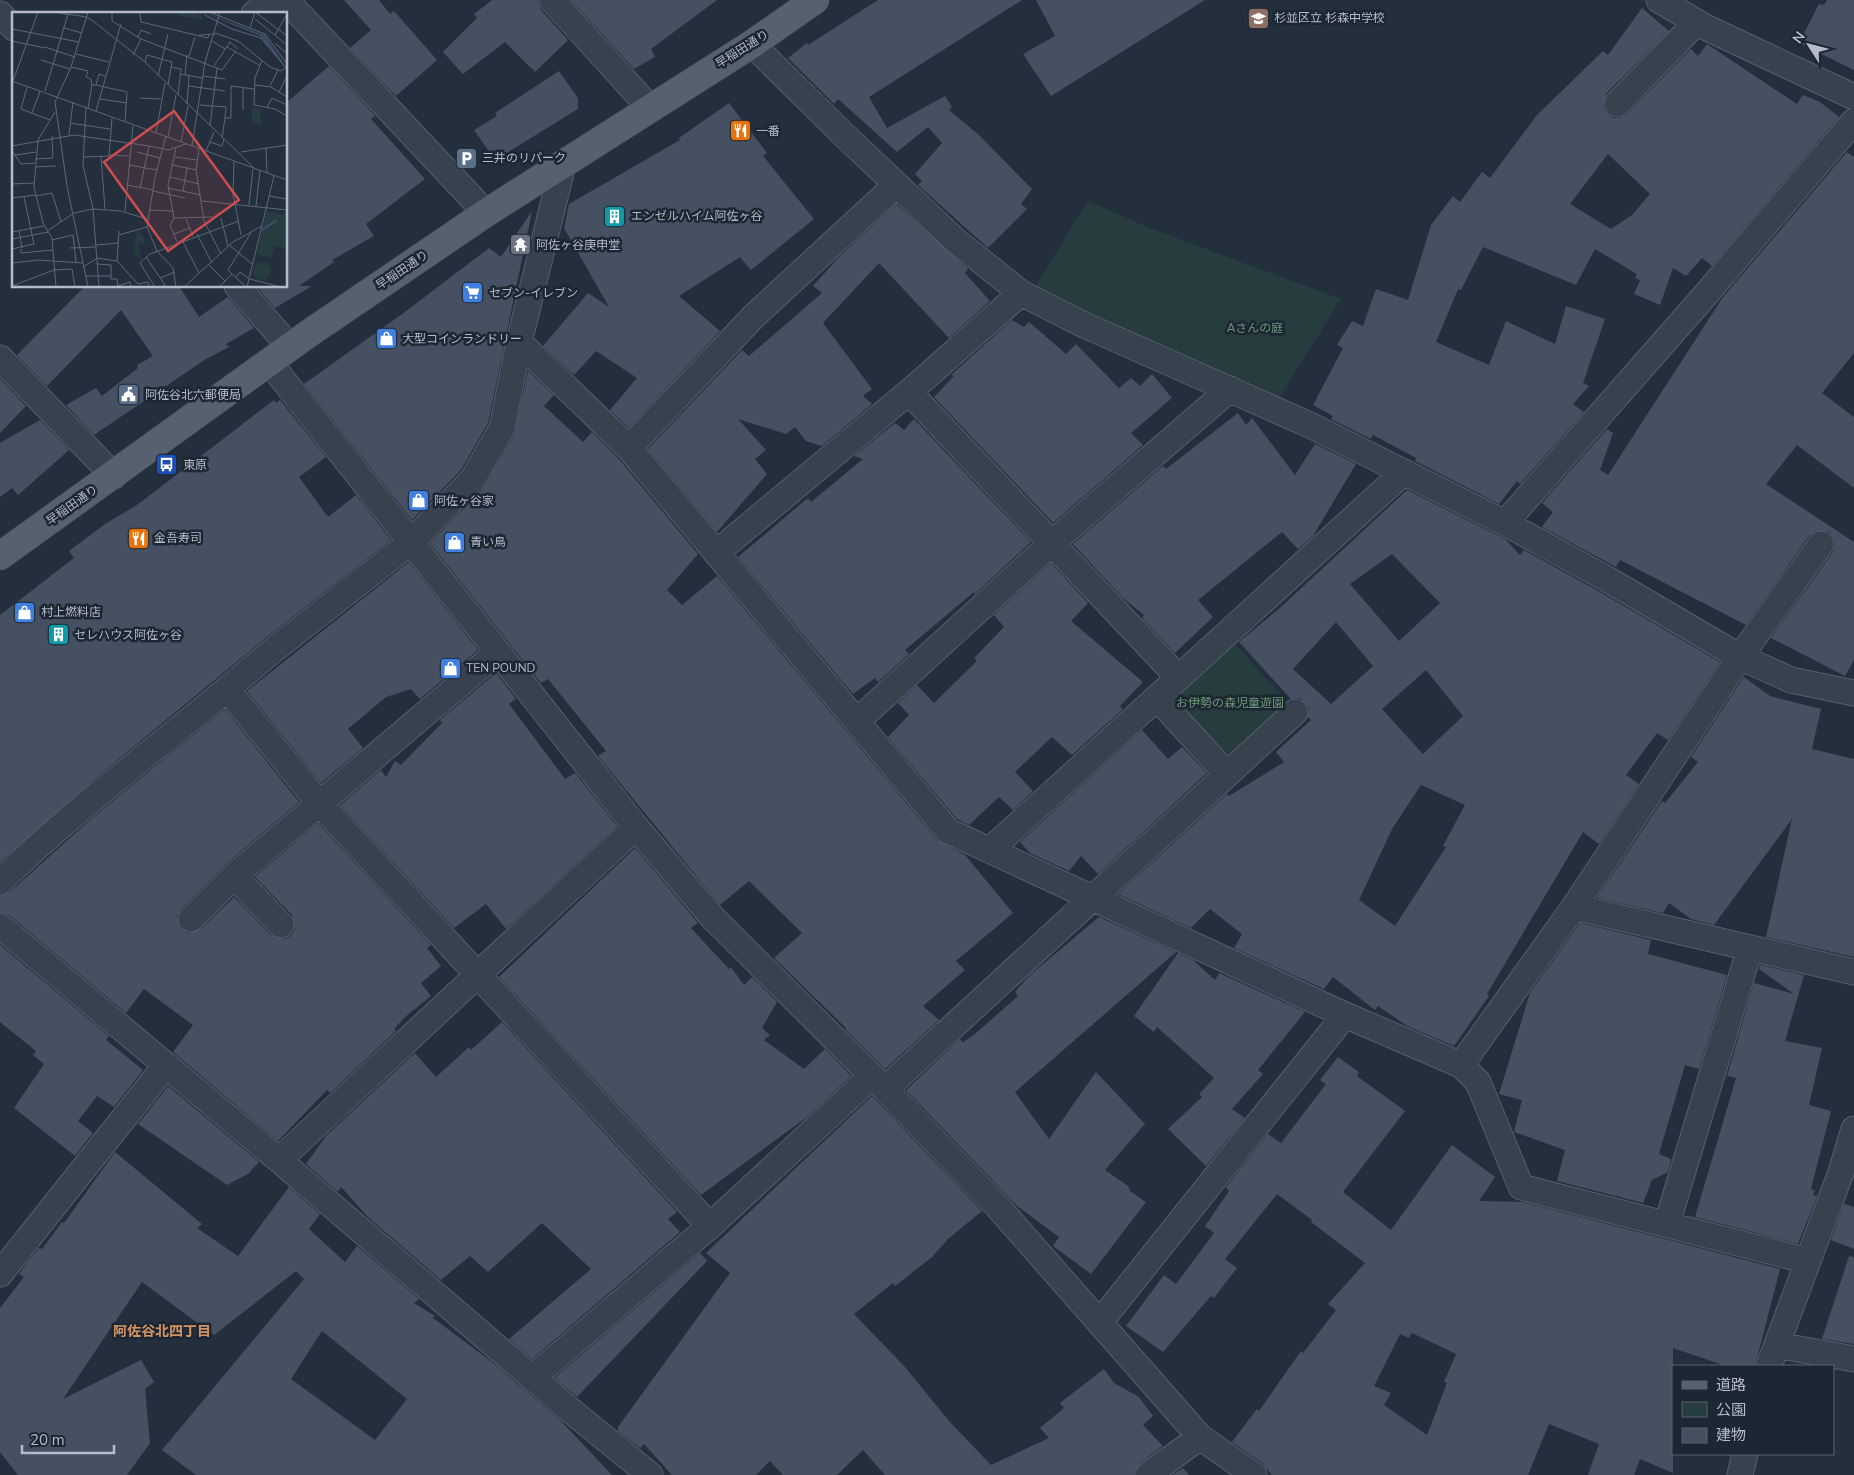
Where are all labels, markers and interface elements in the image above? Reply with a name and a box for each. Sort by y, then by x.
school or university icon: 杉並区立 杉森中学校 [1246,6,1270,30]
place label: 杉並区立 杉森中学校 [1274,10,1385,26]
inset map [12,12,288,288]
north arrow [1784,20,1834,70]
street label: 早稲田通り [712,26,772,72]
text: N [1788,28,1810,47]
restaurant icon: 一番 [728,119,752,143]
place label: 一番 [756,123,780,139]
parking icon: 三井のリパーク [454,146,478,170]
place label: 三井のリパーク [482,150,566,166]
building icon: エンゼルハイム阿佐ヶ谷 [603,204,627,228]
place label: エンゼルハイム阿佐ヶ谷 [631,208,763,224]
temple icon: 阿佐ヶ谷庚申堂 [508,233,532,257]
place label: 阿佐ヶ谷庚申堂 [536,237,620,253]
street label: 早稲田通り [373,247,431,293]
supermarket icon: セブン-イレブン [461,281,485,305]
place label: セブン-イレブン [489,285,578,301]
park label: Aさんの庭 [1227,320,1283,336]
shop icon: 大型コインランドリー [374,327,398,351]
place label: 大型コインランドリー [402,331,522,347]
public building icon: 阿佐谷北六郵便局 [117,383,141,407]
place label: 阿佐谷北六郵便局 [145,387,241,403]
bus stop icon: 東原 [155,453,179,477]
place label: 東原 [183,457,207,473]
street label: 早稲田通り [43,481,101,529]
shop icon: 阿佐ヶ谷家 [406,489,430,513]
place label: 阿佐ヶ谷家 [434,493,494,509]
restaurant icon: 金吾寿司 [126,526,150,550]
place label: 金吾寿司 [154,530,202,546]
shop icon: 青い鳥 [442,530,466,554]
place label: 青い鳥 [470,534,506,550]
shop icon: 村上燃料店 [13,600,37,624]
place label: 村上燃料店 [41,604,101,620]
building icon: セレハウス阿佐ヶ谷 [46,623,70,647]
place label: セレハウス阿佐ヶ谷 [74,627,182,643]
shop icon: TEN POUND [438,656,462,680]
place label: TEN POUND [466,660,536,676]
park label: お伊勢の森児童遊園 [1176,695,1284,711]
district label: 阿佐谷北四丁目 [113,1322,211,1341]
legend [1672,1365,1834,1455]
text: 道路 [1716,1375,1746,1395]
text: 公園 [1716,1400,1746,1420]
scale bar [22,1422,115,1454]
text: 建物 [1716,1425,1746,1445]
text: 20 m [30,1430,65,1450]

